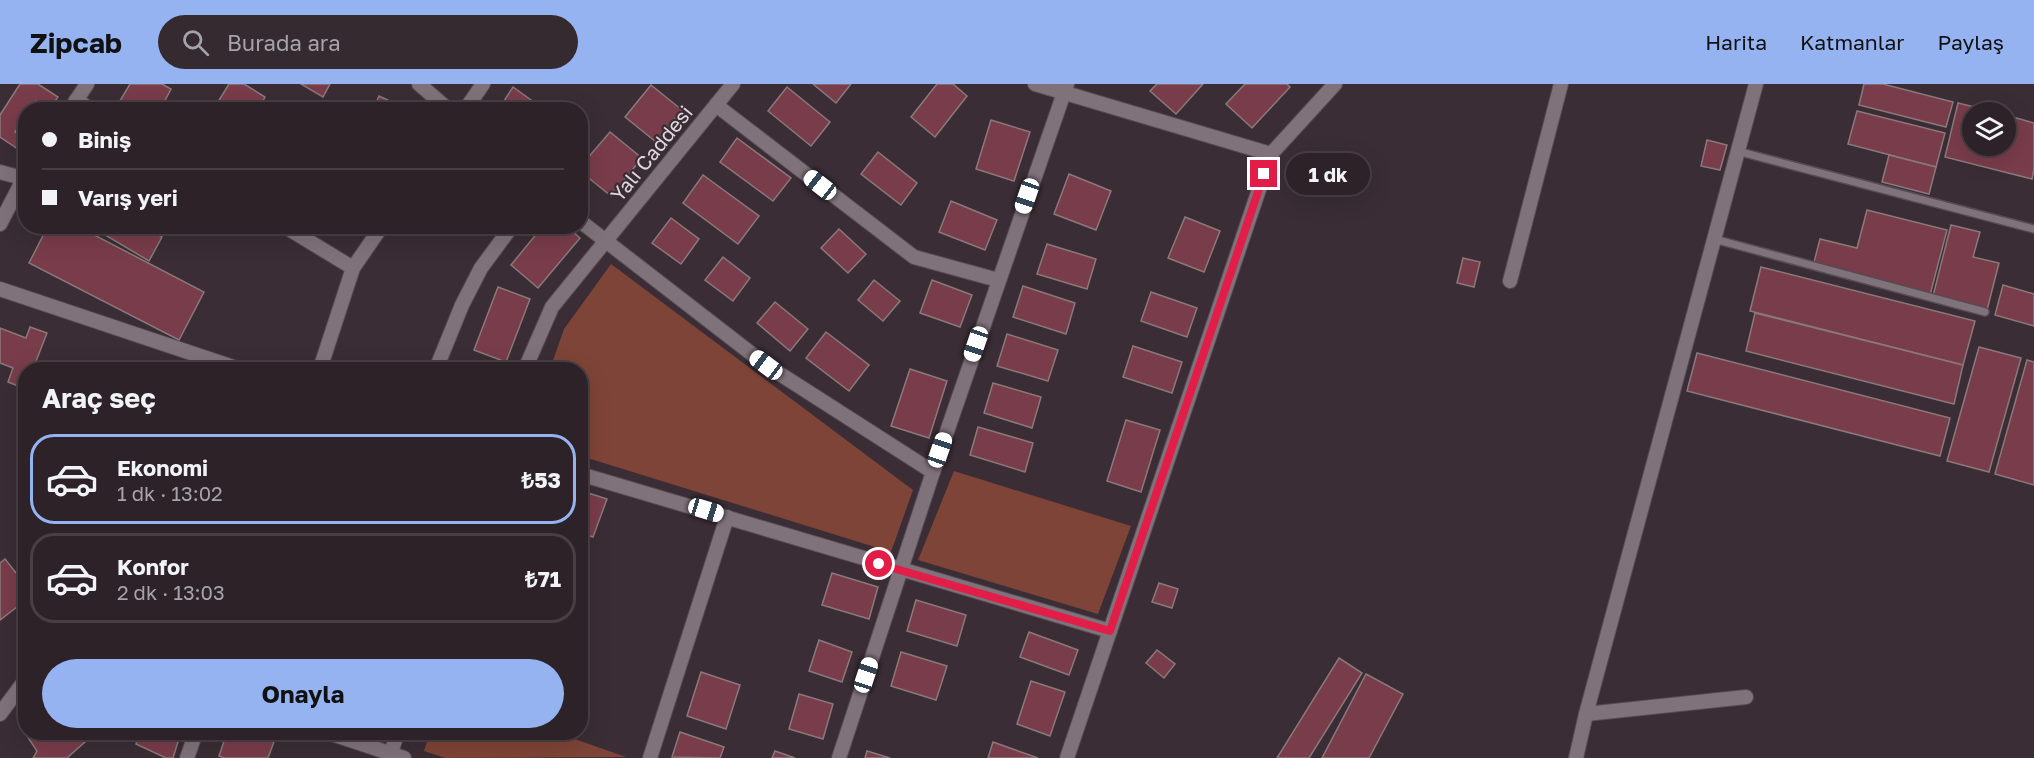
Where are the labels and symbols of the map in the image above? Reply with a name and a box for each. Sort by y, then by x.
street label: Yalı Caddesi [605,100,697,206]
callout: 1 dk [1285,153,1369,195]
route end [1250,160,1277,187]
car [800,167,840,203]
car [1013,176,1041,216]
car [962,324,990,364]
car [746,347,786,383]
car [926,430,954,470]
car [686,496,726,524]
route start [865,550,892,577]
car [852,655,880,695]

